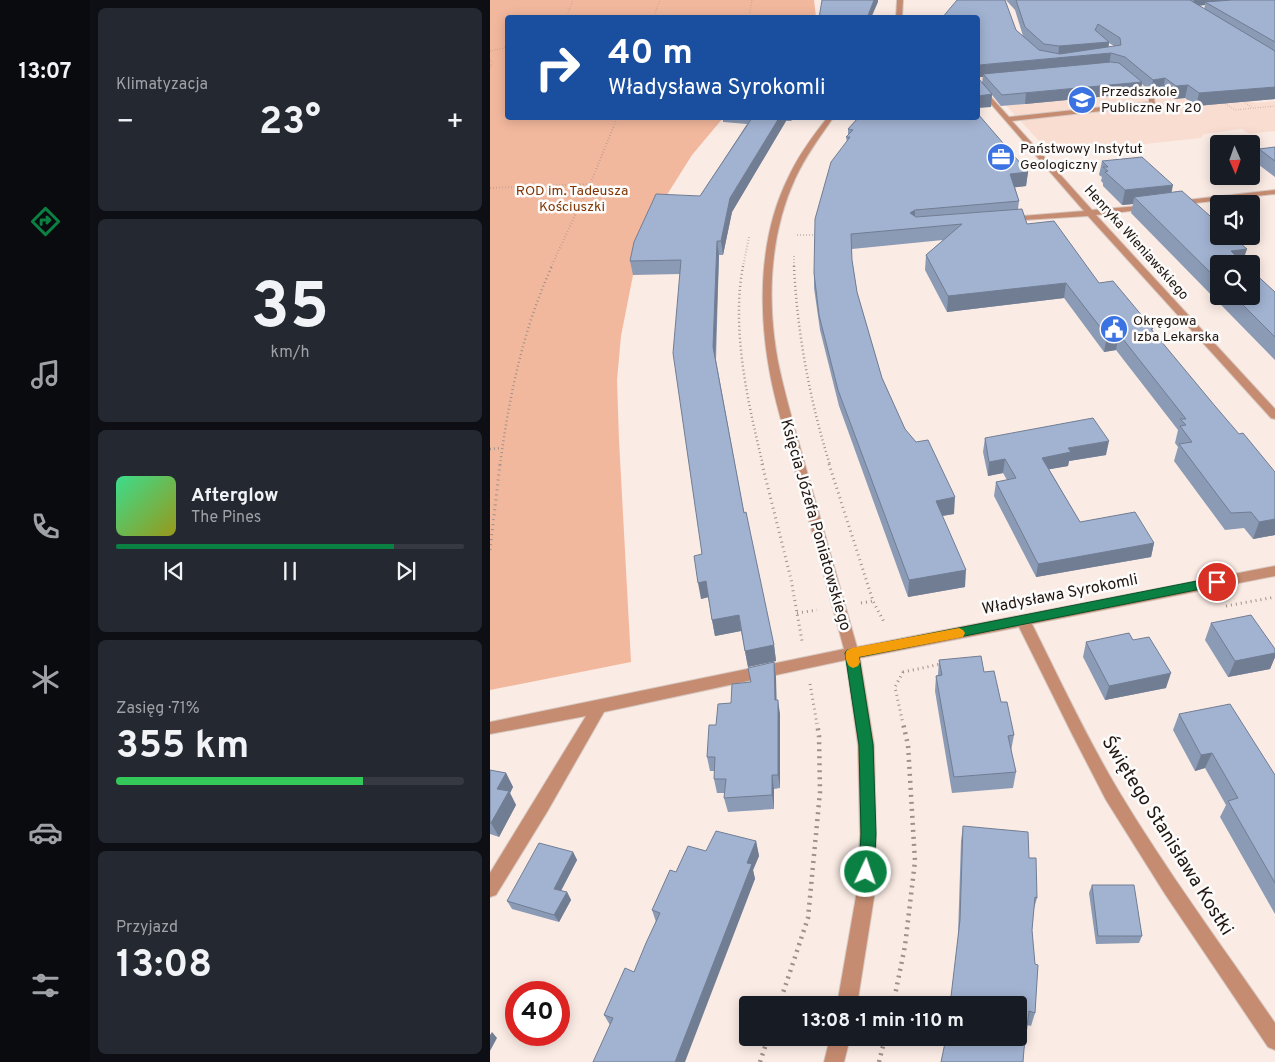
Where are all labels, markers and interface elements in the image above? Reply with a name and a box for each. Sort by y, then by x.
text: 40 m [608,32,693,76]
icon: right [525,35,590,100]
text: 13:07 [18,59,72,86]
text: Klimatyzacja [116,75,208,95]
text: Władysława Syrokomli [608,75,826,102]
place label: Przedszkole Publiczne Nr 20 [1101,84,1202,117]
school or university icon: Przedszkole Publiczne Nr 20 [1067,85,1097,115]
text: 23° [259,99,321,148]
text: − [116,105,134,141]
text: + [446,105,464,141]
north arrow [1210,135,1260,185]
map controls [1210,135,1260,305]
place label: Państwowy Instytut Geologiczny [1020,141,1143,174]
office icon: Państwowy Instytut Geologiczny [986,142,1016,172]
street label: Henryka Wieniawskiego [1080,182,1192,304]
park label: ROD im. Tadeusza Kościuszki [516,183,628,216]
button: sound [1210,195,1260,245]
icon: directions [28,204,63,239]
button: search [1210,255,1260,305]
text: 35 [251,269,329,351]
place label: Okręgowa Izba Lekarska [1133,313,1219,346]
public building icon: Okręgowa Izba Lekarska [1099,314,1129,344]
text: km/h [271,343,309,363]
icon: music [28,357,63,392]
street label: Księcia Józefa Poniatowskiego [775,417,855,633]
text: Afterglow [191,484,279,508]
text: The Pines [191,508,261,528]
icon: phone [28,509,63,544]
icon: previous [160,557,188,585]
icon: pause [276,557,304,585]
icon: next [392,557,420,585]
pin [1196,561,1238,603]
icon: arrive [1203,568,1231,596]
street label: Władysława Syrokomli [980,570,1140,620]
icon: climate [28,662,63,697]
text: Zasięg · 71% [116,699,200,719]
text: 355 km [116,723,249,772]
street label: Świętego Stanisława Kostki [1096,731,1239,940]
icon: car [28,815,63,850]
position arrow [839,845,891,897]
text: Przyjazd [116,918,178,938]
text: 13:08 [116,942,212,991]
icon: filters [28,968,63,1003]
speed limit sign: 40 [505,981,570,1046]
text: 13:08 · 1 min · 110 m [802,1009,964,1033]

